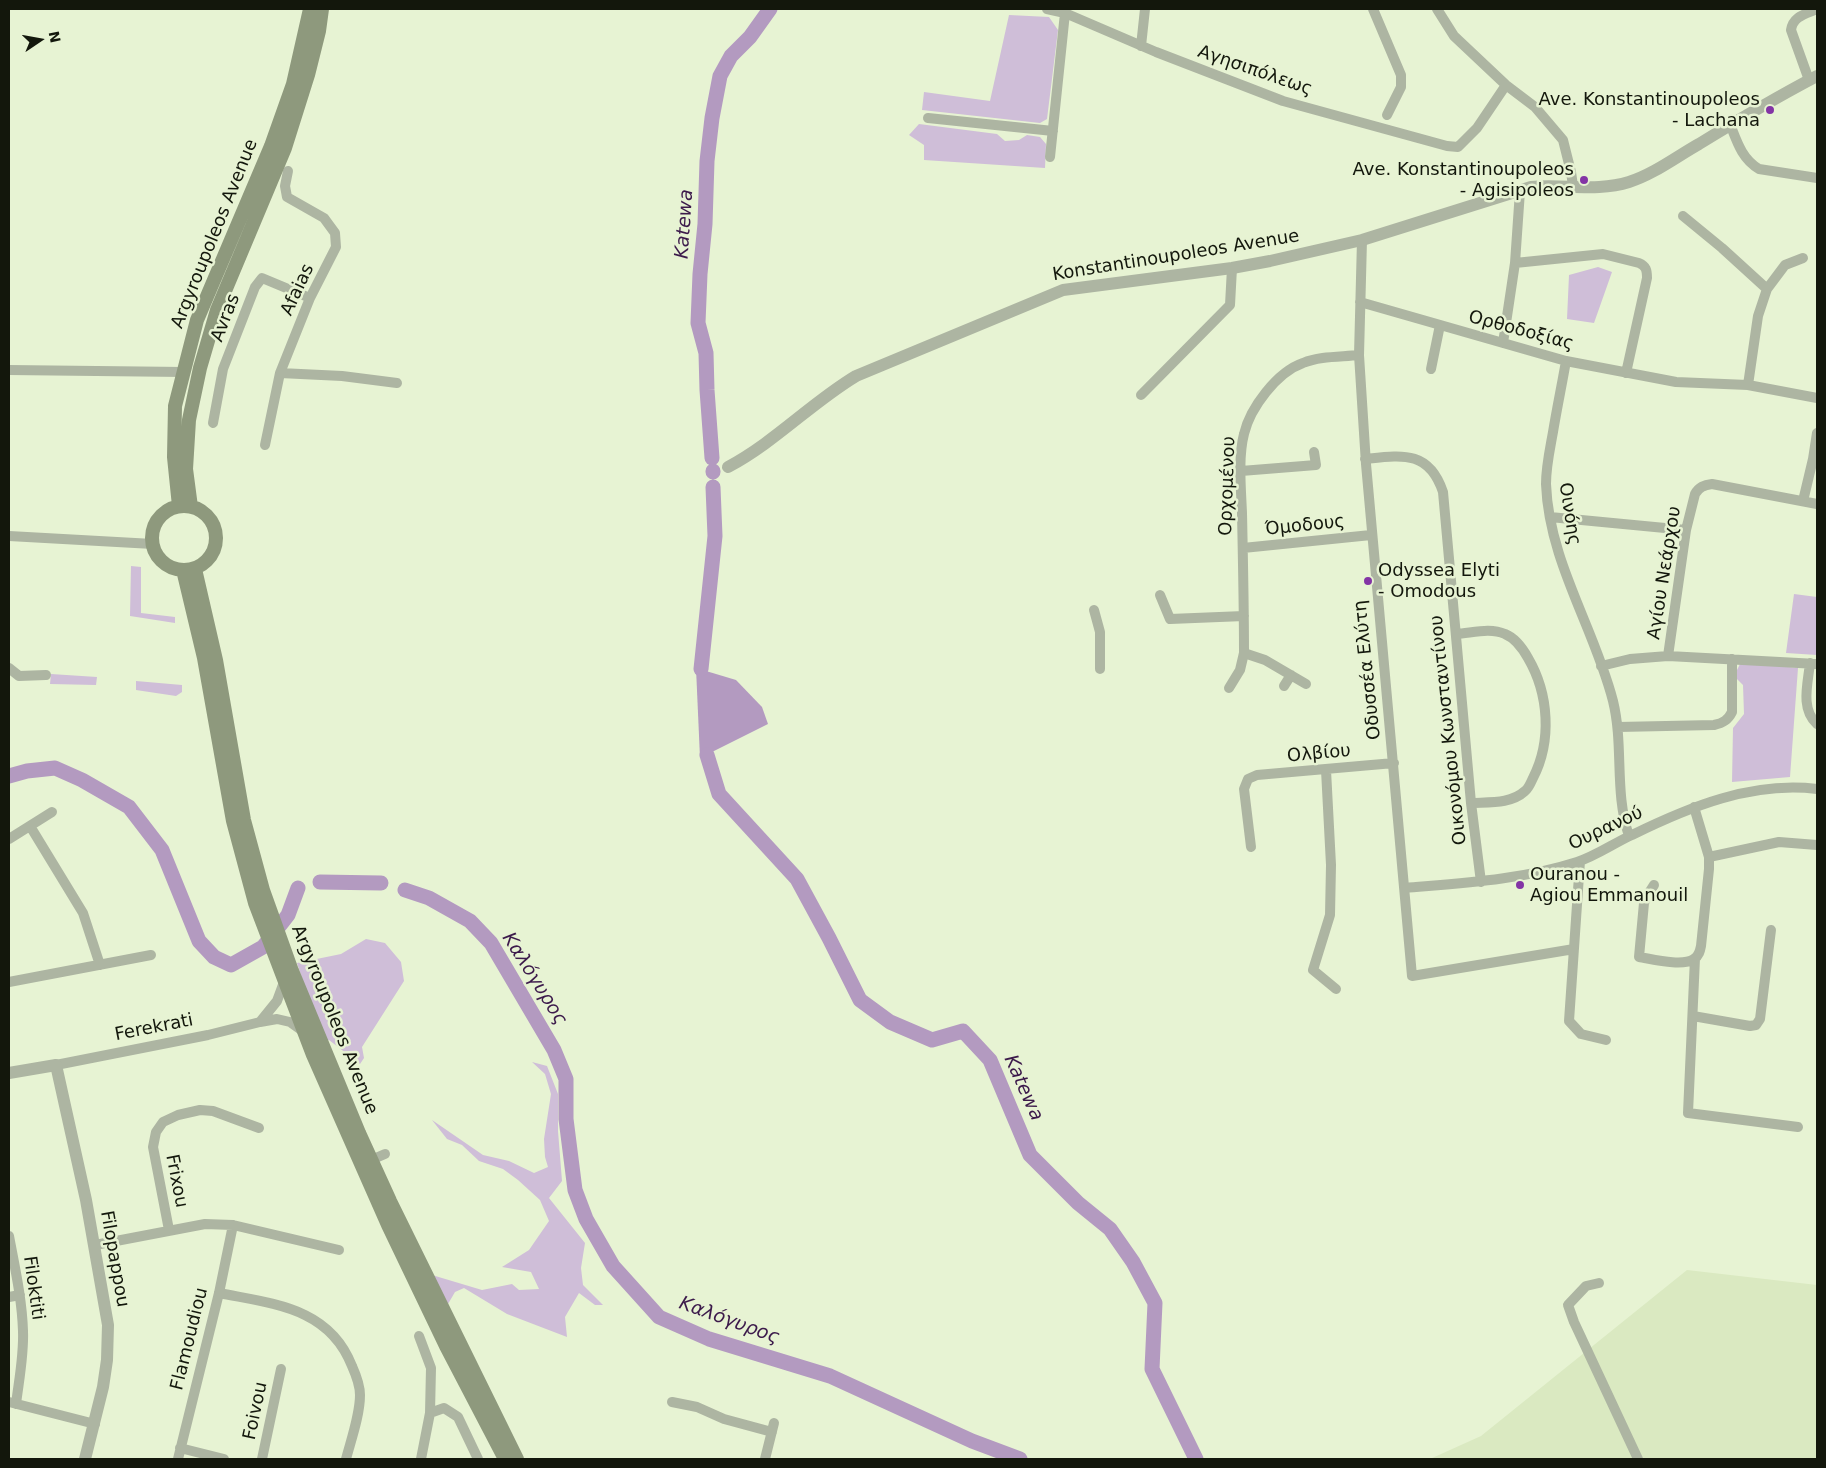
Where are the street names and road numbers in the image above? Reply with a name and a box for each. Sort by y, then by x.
street label: Αγησιπόλεως [1195,41,1315,101]
street label: Argyroupoleos Avenue [167,136,263,332]
street label: Konstantinoupoleos Avenue [1051,226,1301,286]
street label: Afaias [277,261,319,319]
street label: Avras [207,291,245,345]
street label: Ορθοδοξίας [1466,307,1576,355]
street label: Ορχομένου [1215,436,1241,536]
street label: Οινόης [1553,481,1585,547]
street label: Αγίου Νεάρχου [1644,505,1686,641]
street label: Όμοδους [1264,511,1346,541]
street label: Οδυσσέα Ελύτη [1350,599,1386,741]
street label: Οικονόμου Κωνσταντίνου [1426,614,1472,846]
street label: Ολβίου [1286,740,1352,768]
street label: Ουρανού [1565,802,1647,856]
street label: Argyroupoleos Avenue [286,922,382,1118]
street label: Ferekrati [113,1010,195,1046]
street label: Frixou [160,1152,192,1210]
street label: Filopappou [95,1209,133,1309]
street label: Filoktiti [18,1255,48,1321]
street label: Flamoudiou [167,1285,213,1393]
street label: Foivou [239,1380,273,1442]

